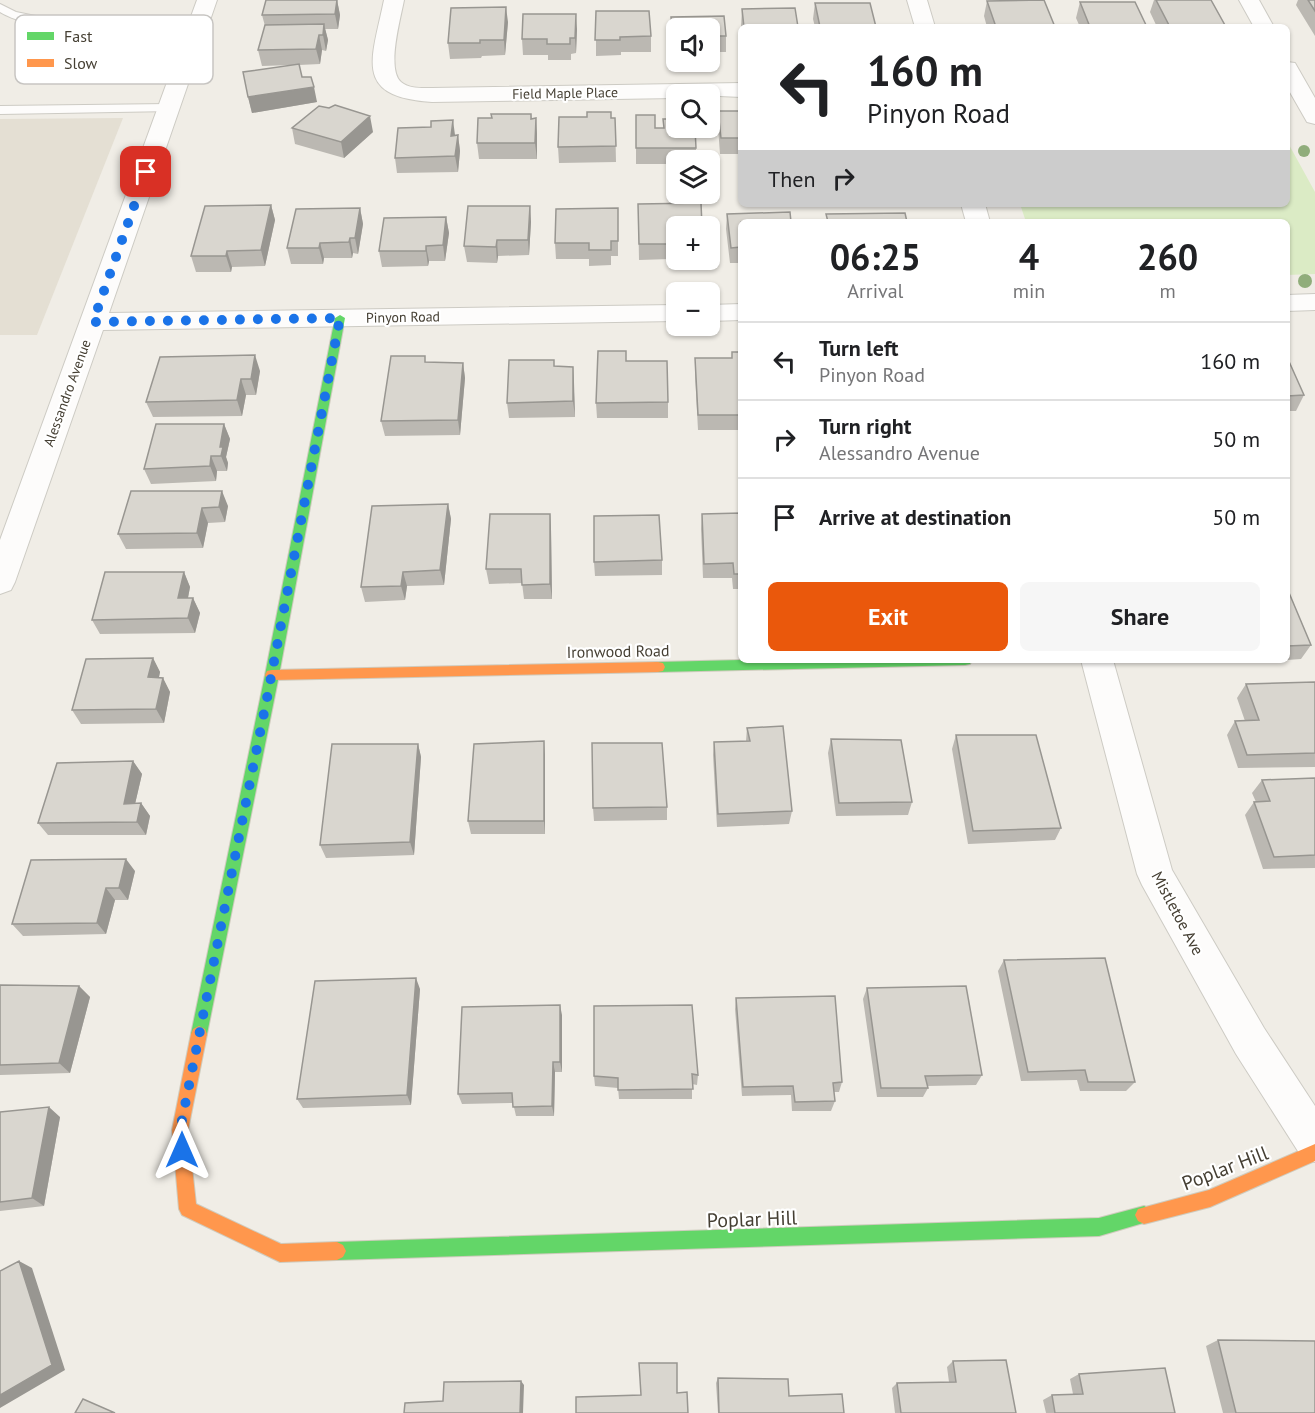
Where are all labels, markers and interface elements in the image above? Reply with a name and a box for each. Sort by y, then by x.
legend [15,15,213,84]
map controls [666,18,720,336]
button: sound [666,18,720,72]
text: Fast [64,26,93,46]
text: 160 m [867,43,983,98]
icon: left [768,48,846,126]
text: Slow [64,53,98,73]
street label: Field Maple Place [512,83,618,103]
button: search [666,84,720,138]
text: Pinyon Road [867,96,1010,130]
pin [120,146,171,197]
button: layers [666,150,720,204]
icon: arrive [129,155,162,188]
icon: right [827,162,860,195]
text: Then [768,165,815,193]
button: + [666,216,720,270]
text: 06:25 [830,233,921,280]
text: 4 [1019,233,1039,280]
text: 260 [1137,233,1198,280]
text: Arrival [847,278,903,304]
text: min [1013,278,1045,304]
text: m [1160,278,1176,304]
button: − [666,282,720,336]
street label: Pinyon Road [366,307,440,327]
text: Turn left [819,334,899,362]
street label: Alessandro Avenue [39,337,95,449]
icon: left [768,345,801,378]
text: 160 m [1200,347,1260,375]
text: Pinyon Road [819,362,925,388]
text: Turn right [819,412,911,440]
icon: right [768,423,801,456]
text: 50 m [1212,425,1260,453]
text: Alessandro Avenue [819,440,980,466]
icon: arrive [768,501,801,534]
text: Arrive at destination [819,503,1011,531]
text: 50 m [1212,503,1260,531]
button: Exit [768,582,1008,651]
button: Share [1020,582,1260,651]
street label: Ironwood Road [566,640,670,662]
street label: Mistletoe Ave [1148,868,1208,958]
position arrow [150,1118,214,1182]
street label: Poplar Hill [1178,1140,1272,1196]
street label: Poplar Hill [706,1204,798,1234]

